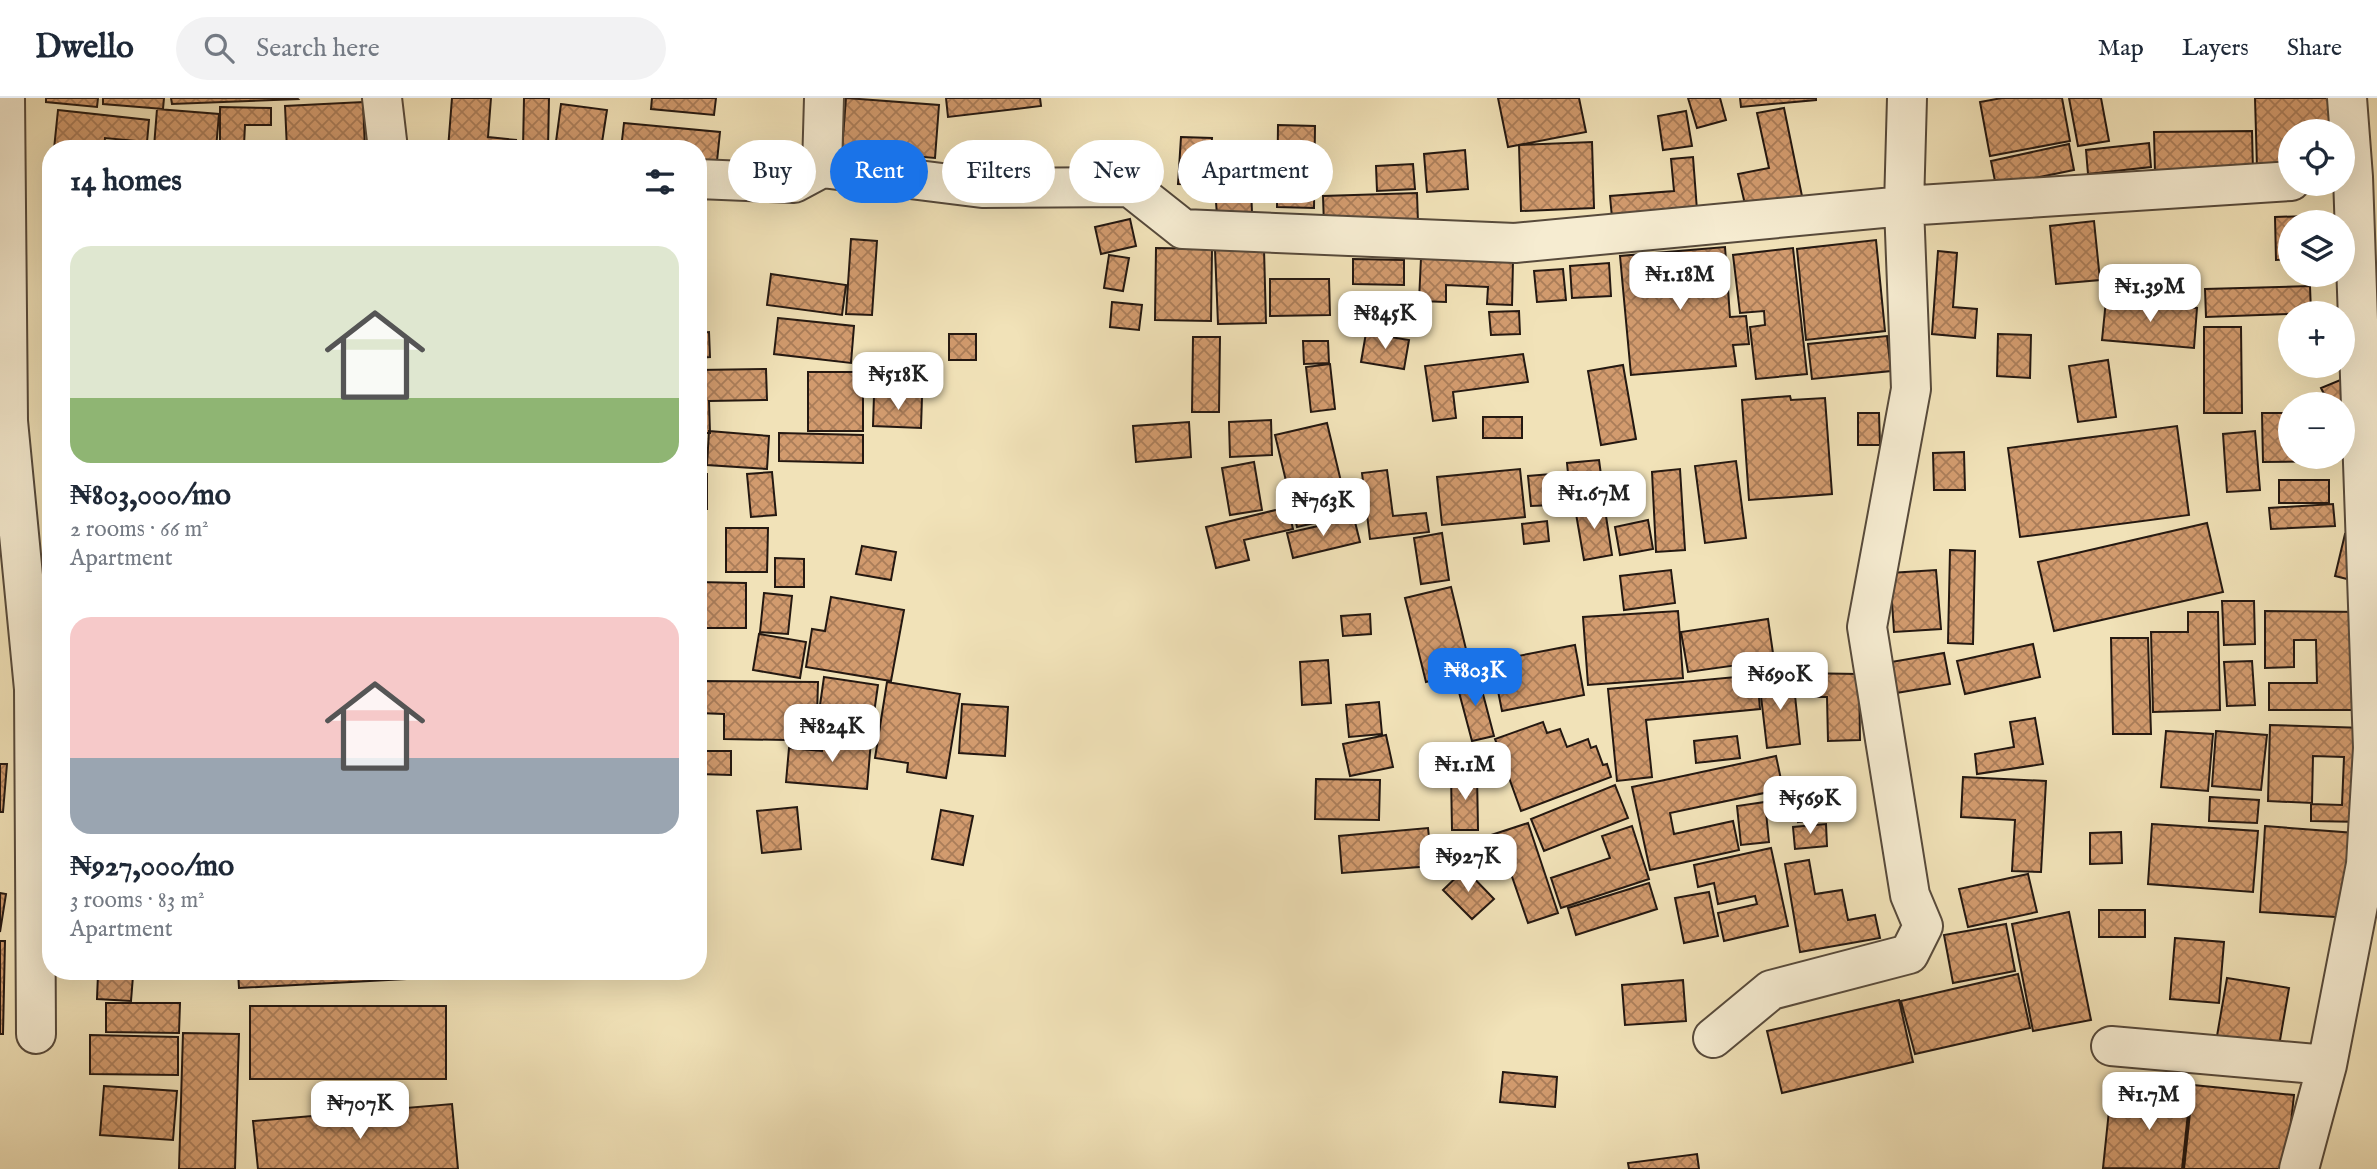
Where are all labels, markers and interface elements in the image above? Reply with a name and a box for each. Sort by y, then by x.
search box [176,17,666,80]
text: Dwello [35,27,134,69]
icon: search [200,29,238,67]
text: Search here [256,32,380,65]
text: Map [2098,33,2144,64]
text: Layers [2182,33,2249,64]
text: Share [2287,33,2342,64]
map controls [2278,119,2355,469]
button: locate [2278,119,2355,196]
chip: Buy [728,140,816,203]
chip: Rent [830,140,928,203]
chip: Filters [942,140,1055,203]
chip: New [1069,140,1164,203]
chip: Apartment [1178,140,1333,203]
text: 14 homes [70,163,182,201]
icon: filters [641,163,679,201]
button: layers [2278,210,2355,287]
pin: ₦1.18M [1623,252,1737,312]
text: ₦1.18M [1645,260,1715,289]
pin: ₦1.39M [2093,264,2207,324]
text: ₦1.39M [2115,272,2185,301]
icon: home [312,292,438,418]
pin: ₦845K [1336,292,1434,351]
text: ₦845K [1354,299,1416,328]
button: + [2278,301,2355,378]
pin: ₦518K [849,352,947,412]
text: ₦518K [868,360,928,389]
button: − [2278,392,2355,469]
pin: ₦1.67M [1537,472,1651,531]
text: ₦803,000/mo [70,477,231,515]
pin: ₦763K [1274,478,1372,538]
text: ₦1.67M [1558,479,1630,508]
text: ₦763K [1292,486,1354,515]
text: 2 rooms · 66 m² [70,515,209,544]
text: Apartment [70,544,173,573]
pin: ₦803K [1426,648,1524,708]
pin: ₦690K [1731,652,1829,712]
text: ₦803K [1444,656,1506,685]
text: ₦690K [1748,660,1812,689]
icon: home [312,663,438,789]
pin: ₦824K [783,704,881,764]
text: ₦824K [800,712,864,741]
pin: ₦1.1M [1416,742,1514,802]
text: ₦1.1M [1435,750,1495,779]
pin: ₦569K [1761,776,1859,836]
text: ₦569K [1779,784,1841,813]
pin: ₦927K [1419,834,1517,894]
text: ₦927K [1436,842,1500,871]
text: ₦927,000/mo [70,848,234,886]
text: 3 rooms · 83 m² [70,886,205,915]
text: Apartment [70,915,173,944]
pin: ₦1.7M [2100,1072,2198,1132]
text: ₦1.7M [2118,1080,2180,1109]
pin: ₦707K [311,1082,409,1141]
text: ₦707K [327,1089,393,1118]

